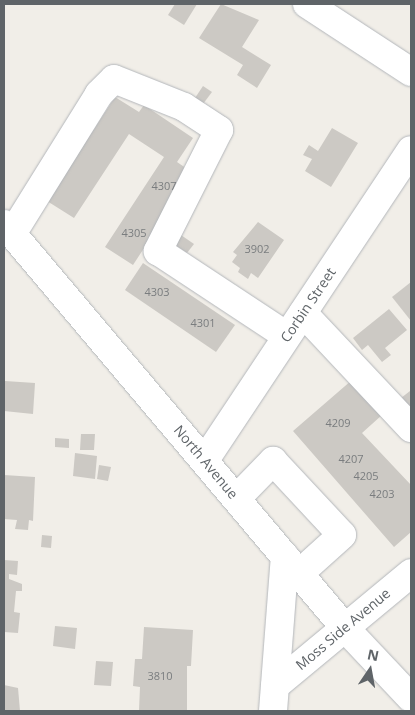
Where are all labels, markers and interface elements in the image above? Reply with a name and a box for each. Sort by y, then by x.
house number: 4307 [151,179,177,193]
house number: 4305 [121,226,147,240]
house number: 3902 [244,242,270,256]
street label: Corbin Street [277,264,339,346]
house number: 4303 [144,285,170,299]
house number: 4301 [190,316,216,330]
house number: 4209 [325,416,351,430]
street label: North Avenue [170,422,242,502]
house number: 4207 [338,452,364,466]
house number: 4205 [353,469,379,483]
house number: 4203 [369,487,395,501]
street label: Moss Side Avenue [292,585,394,673]
text: N [366,644,381,665]
north arrow [345,645,395,695]
house number: 3810 [147,669,173,683]

